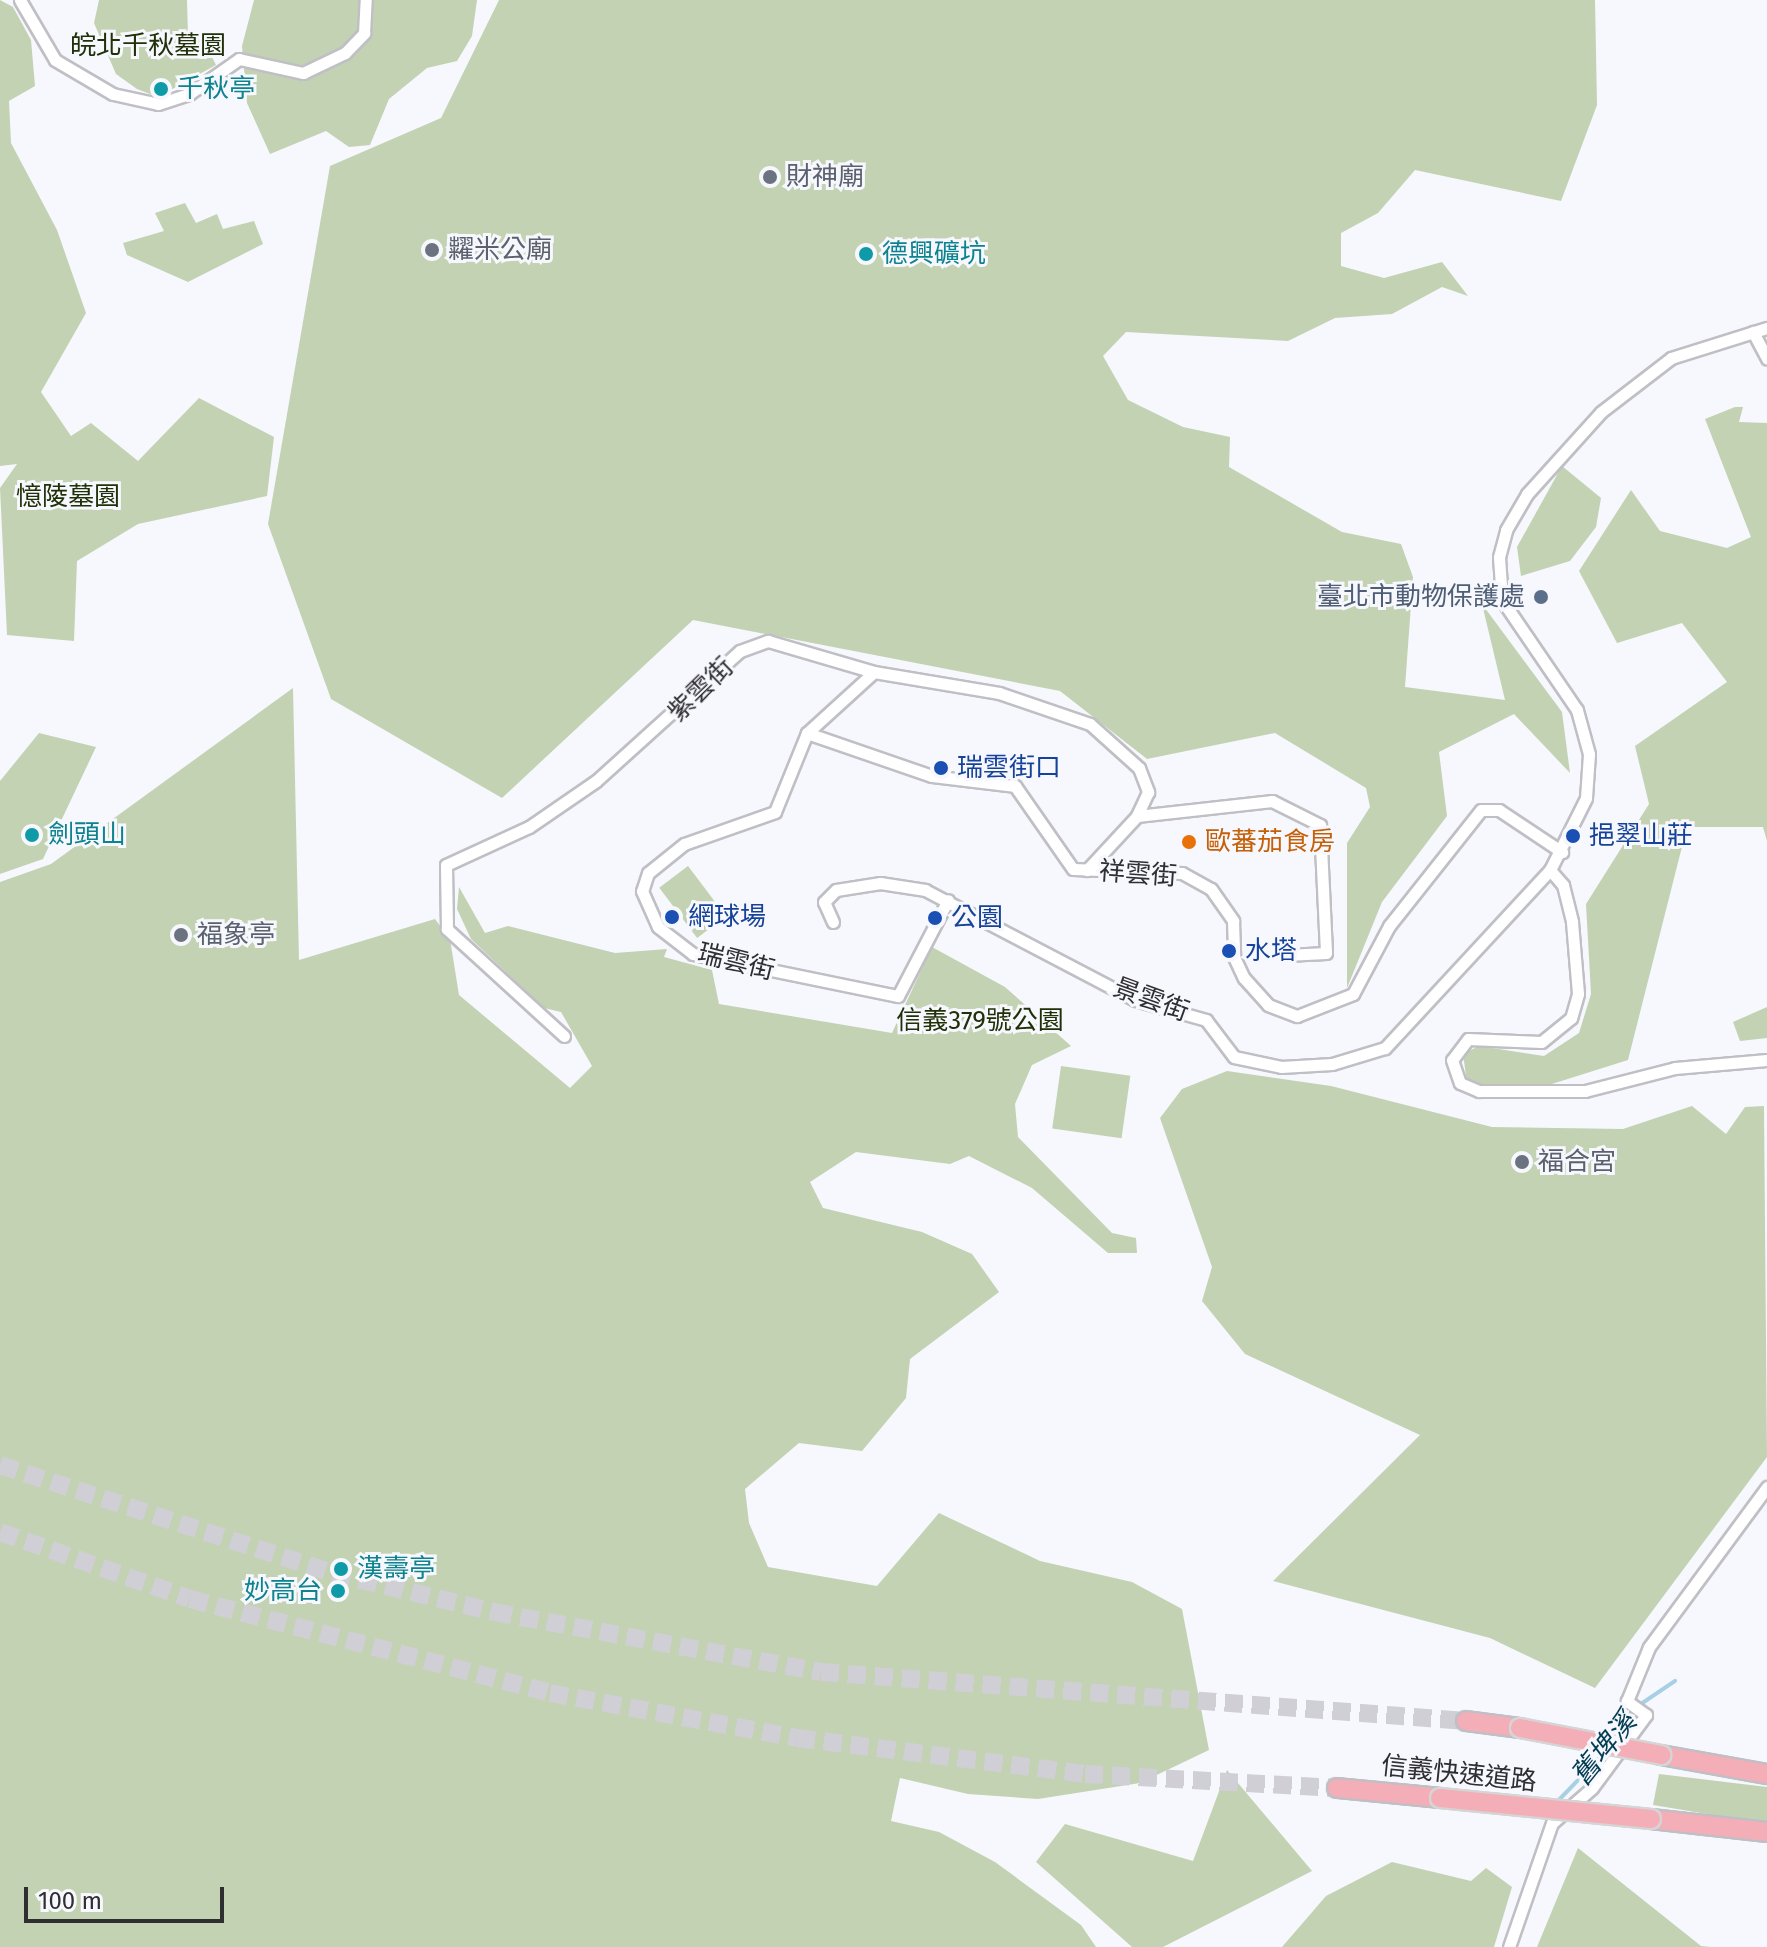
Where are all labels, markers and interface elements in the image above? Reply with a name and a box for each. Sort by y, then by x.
park label: 皖北千秋墓園 [70,30,226,62]
place label: 千秋亭 [177,73,255,105]
marker: 千秋亭 [152,80,170,98]
place label: 財神廟 [786,161,864,193]
marker: 財神廟 [761,168,779,186]
place label: 糶米公廟 [448,234,552,266]
place label: 德興礦坑 [882,238,986,270]
marker: 糶米公廟 [423,241,441,259]
marker: 德興礦坑 [857,245,875,263]
park label: 憶陵墓園 [16,481,120,513]
place label: 臺北市動物保護處 [1317,581,1525,613]
marker: 臺北市動物保護處 [1532,588,1550,606]
street label: 紫雲街 [662,652,740,728]
place label: 瑞雲街口 [957,752,1061,784]
marker: 瑞雲街口 [932,759,950,777]
place label: 劍頭山 [48,819,126,851]
place label: 挹翠山莊 [1589,820,1693,852]
marker: 劍頭山 [23,826,41,844]
place label: 歐蕃茄食房 [1205,826,1335,858]
marker: 挹翠山莊 [1564,827,1582,845]
marker: 歐蕃茄食房 [1180,833,1198,851]
street label: 祥雲街 [1098,856,1178,892]
place label: 網球場 [688,901,766,933]
place label: 公園 [951,902,1003,934]
marker: 網球場 [663,908,681,926]
marker: 公園 [926,909,944,927]
place label: 福象亭 [197,919,275,951]
marker: 福象亭 [172,926,190,944]
place label: 水塔 [1245,935,1297,967]
street label: 瑞雲街 [694,937,778,987]
marker: 水塔 [1220,942,1238,960]
street label: 景雲街 [1109,972,1193,1028]
park label: 信義379號公園 [896,1005,1064,1037]
place label: 福合宮 [1538,1146,1616,1178]
marker: 福合宮 [1513,1153,1531,1171]
place label: 漢壽亭 [357,1553,435,1585]
marker: 漢壽亭 [332,1560,350,1578]
place label: 妙高台 [244,1575,322,1607]
marker: 妙高台 [329,1582,347,1600]
water label: 舊埤溪 [1565,1706,1643,1792]
street label: 信義快速道路 [1380,1750,1538,1798]
scale bar [28,1871,228,1921]
text: 100 m [38,1887,102,1915]

